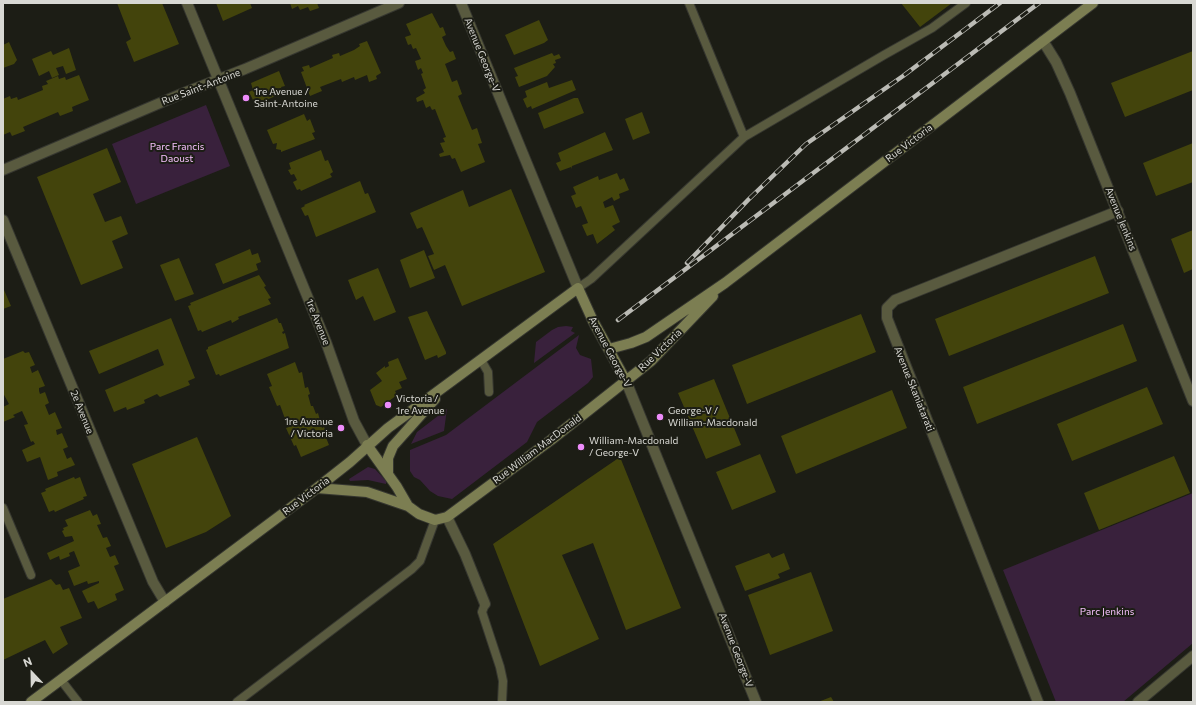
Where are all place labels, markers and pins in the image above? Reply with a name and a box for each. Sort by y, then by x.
place label: 1re Avenue / Saint-Antoine [254,86,318,110]
marker: 1re Avenue / Saint-Antoine [241,93,251,103]
place label: Victoria / 1re Avenue [396,393,445,416]
marker: Victoria / 1re Avenue [383,400,393,410]
place label: George-V / William-Macdonald [668,405,757,428]
marker: George-V / William-Macdonald [655,412,665,422]
place label: 1re Avenue / Victoria [284,416,333,440]
marker: 1re Avenue / Victoria [336,423,346,433]
place label: William-Macdonald / George-V [589,435,678,458]
marker: William-Macdonald / George-V [576,442,586,452]

